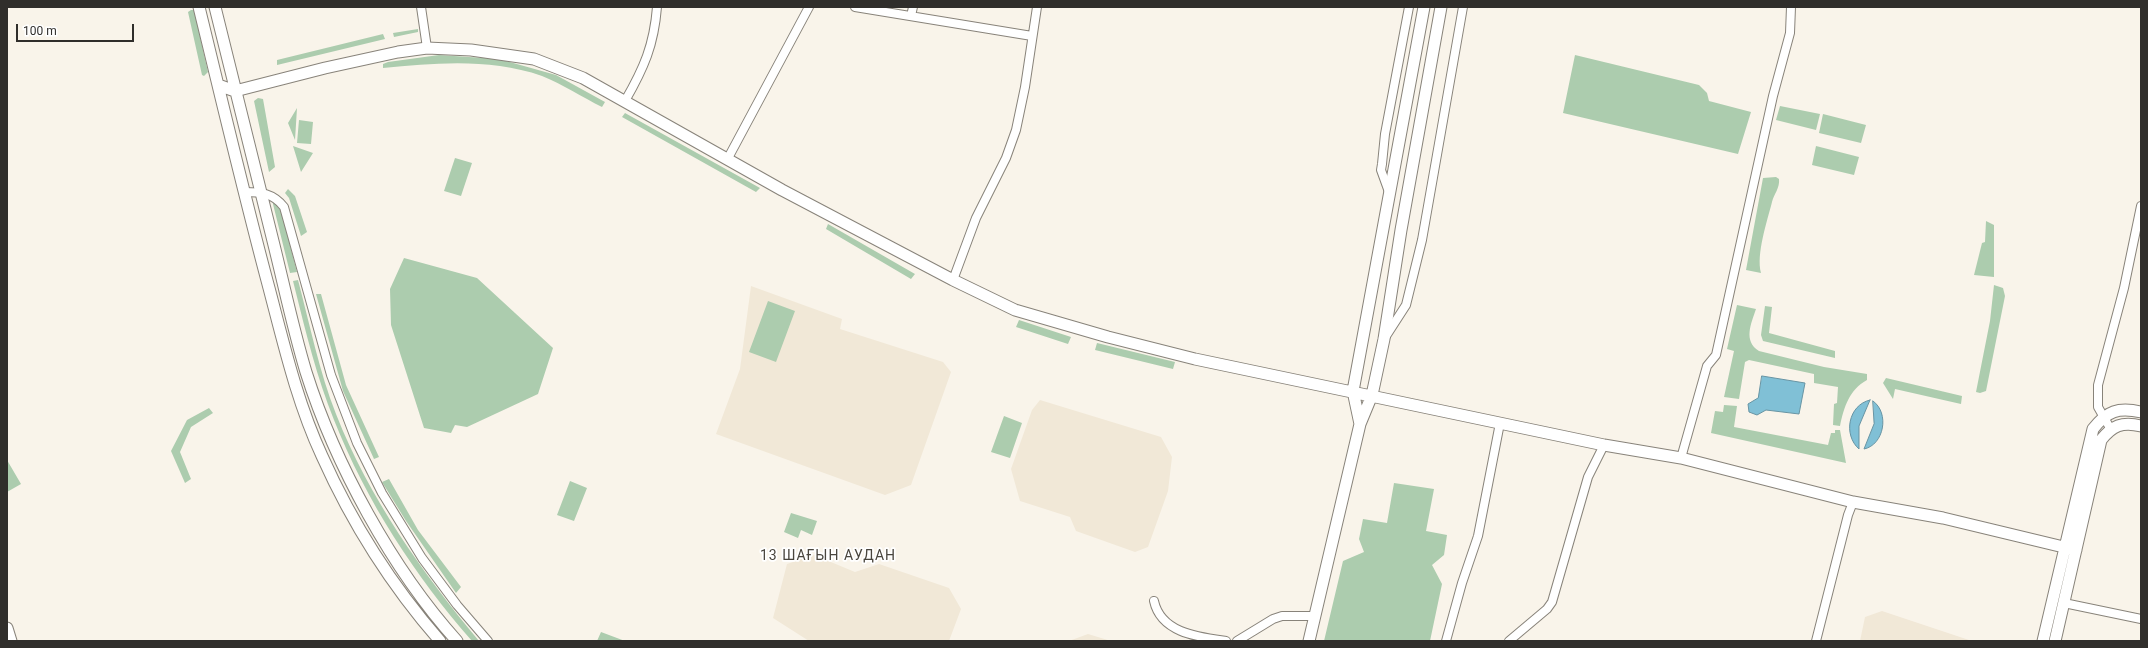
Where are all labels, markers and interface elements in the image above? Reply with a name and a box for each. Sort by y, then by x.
scale bar [18,16,136,42]
text: 100 m [23,24,57,38]
district label: 13 ШАҒЫН АУДАН [760,548,896,564]

